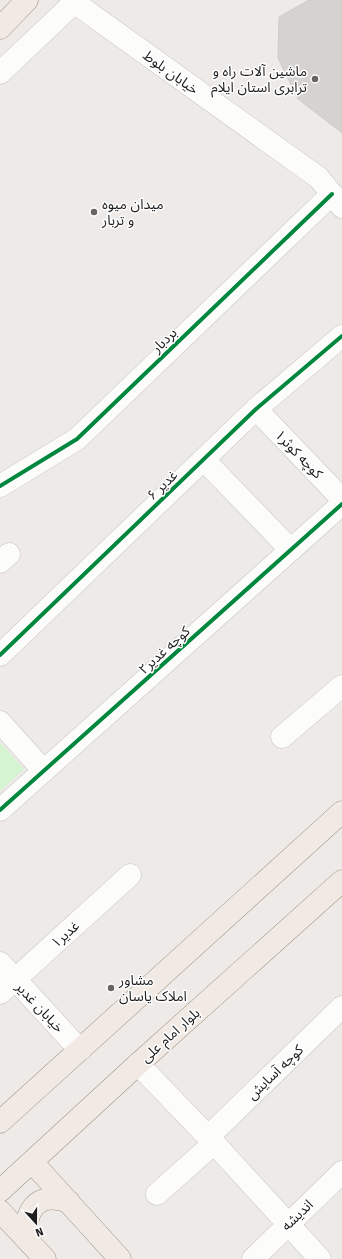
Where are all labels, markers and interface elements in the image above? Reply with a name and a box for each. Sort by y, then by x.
street label: خیابان بلوط [140,47,202,98]
place label: ماشین آلات راه و ترابری استان ایلام [211,63,307,98]
marker: ماشین آلات راه و ترابری استان ایلام [310,74,320,84]
place label: میدان میوه و تربار [101,196,164,229]
marker: میدان میوه و تربار [89,207,99,217]
street label: بردبار [147,324,181,357]
street label: کوچه کوثر۱ [270,426,326,483]
street label: غدیر ۶ [144,467,181,504]
street label: کوچه غدیر۲ [135,623,194,679]
street label: غدیر۱ [48,917,83,951]
place label: مشاور املاک یاسان [118,972,187,1005]
street label: خیابان غدیر [11,978,67,1036]
marker: مشاور املاک یاسان [106,983,116,993]
street label: بلوار امام على [137,1004,205,1068]
street label: کوچه آسایش [244,1041,308,1104]
street label: اندیشه [278,1196,317,1234]
north arrow [16,1203,56,1243]
text: N [34,1224,45,1239]

